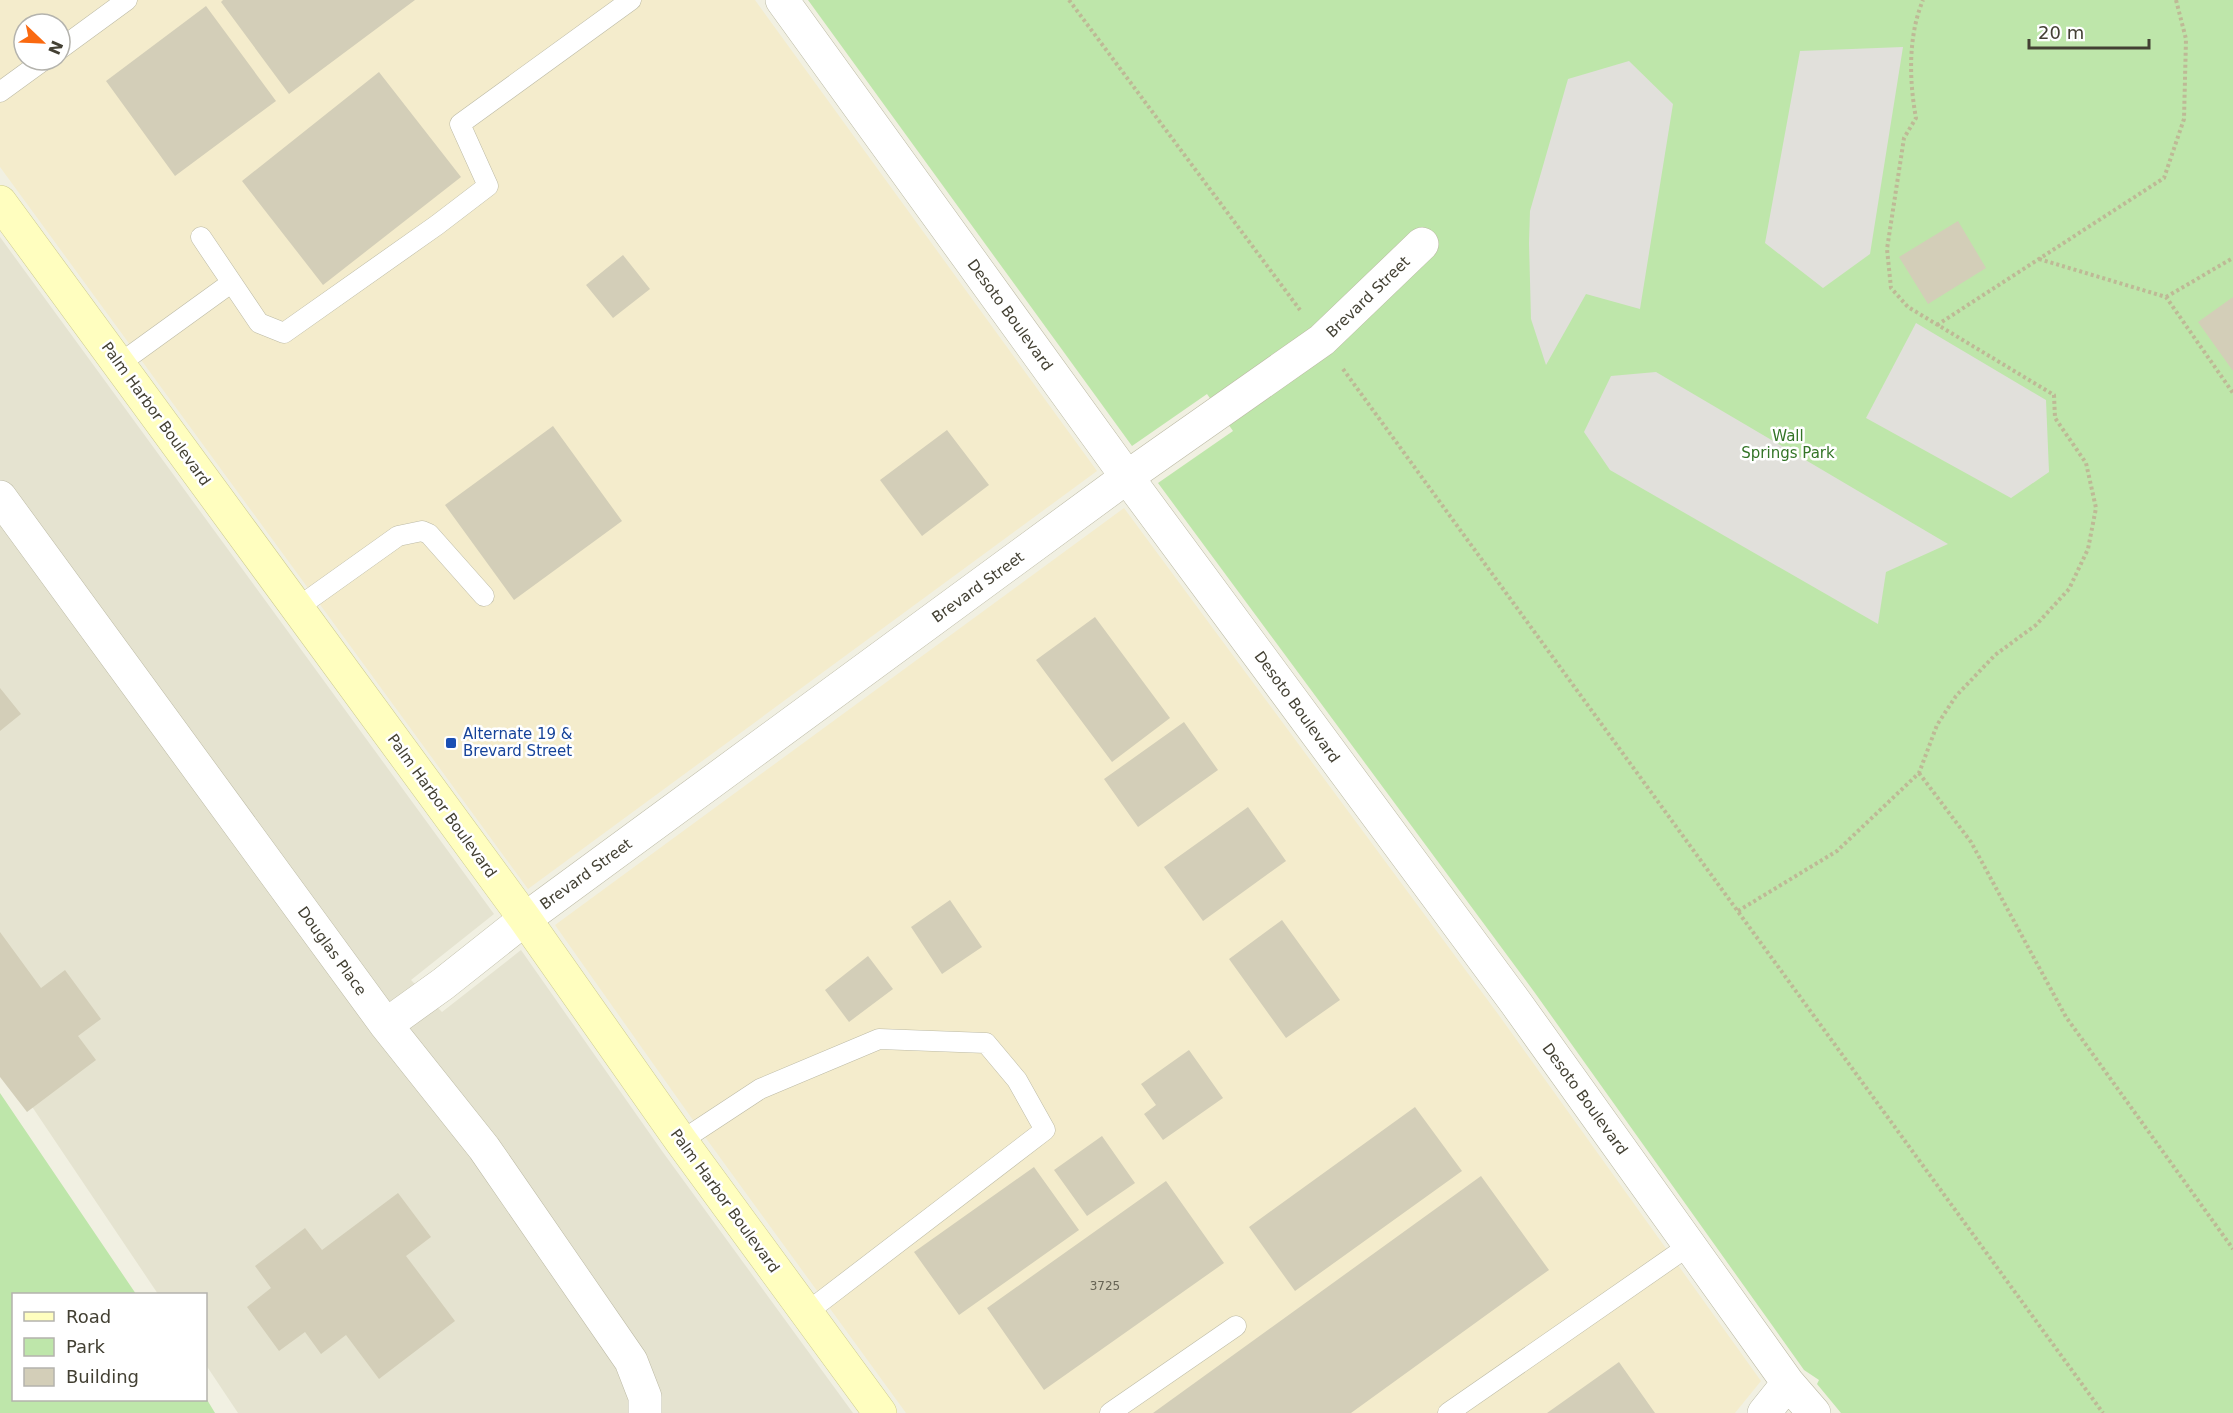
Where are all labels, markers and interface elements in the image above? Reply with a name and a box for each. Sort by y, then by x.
north arrow [12,12,72,72]
scale bar [2029,12,2149,50]
text: 20 m [2038,22,2084,43]
text: N [44,38,67,58]
street label: Brevard Street [1322,253,1414,341]
street label: Desoto Boulevard [963,256,1057,374]
street label: Palm Harbor Boulevard [98,339,214,489]
park label: Wall Springs Park [1741,427,1835,462]
street label: Brevard Street [929,548,1028,626]
street label: Desoto Boulevard [1250,648,1344,766]
place label: Alternate 19 & Brevard Street [463,725,573,760]
street label: Palm Harbor Boulevard [384,731,500,881]
marker: Alternate 19 & Brevard Street [444,736,458,750]
street label: Brevard Street [537,835,636,913]
street label: Douglas Place [294,903,370,999]
street label: Desoto Boulevard [1538,1040,1632,1158]
street label: Palm Harbor Boulevard [667,1126,783,1276]
house number: 3725 [1090,1279,1120,1293]
legend [12,1293,207,1401]
text: Road [66,1306,111,1327]
text: Park [66,1336,105,1357]
text: Building [66,1366,139,1387]

